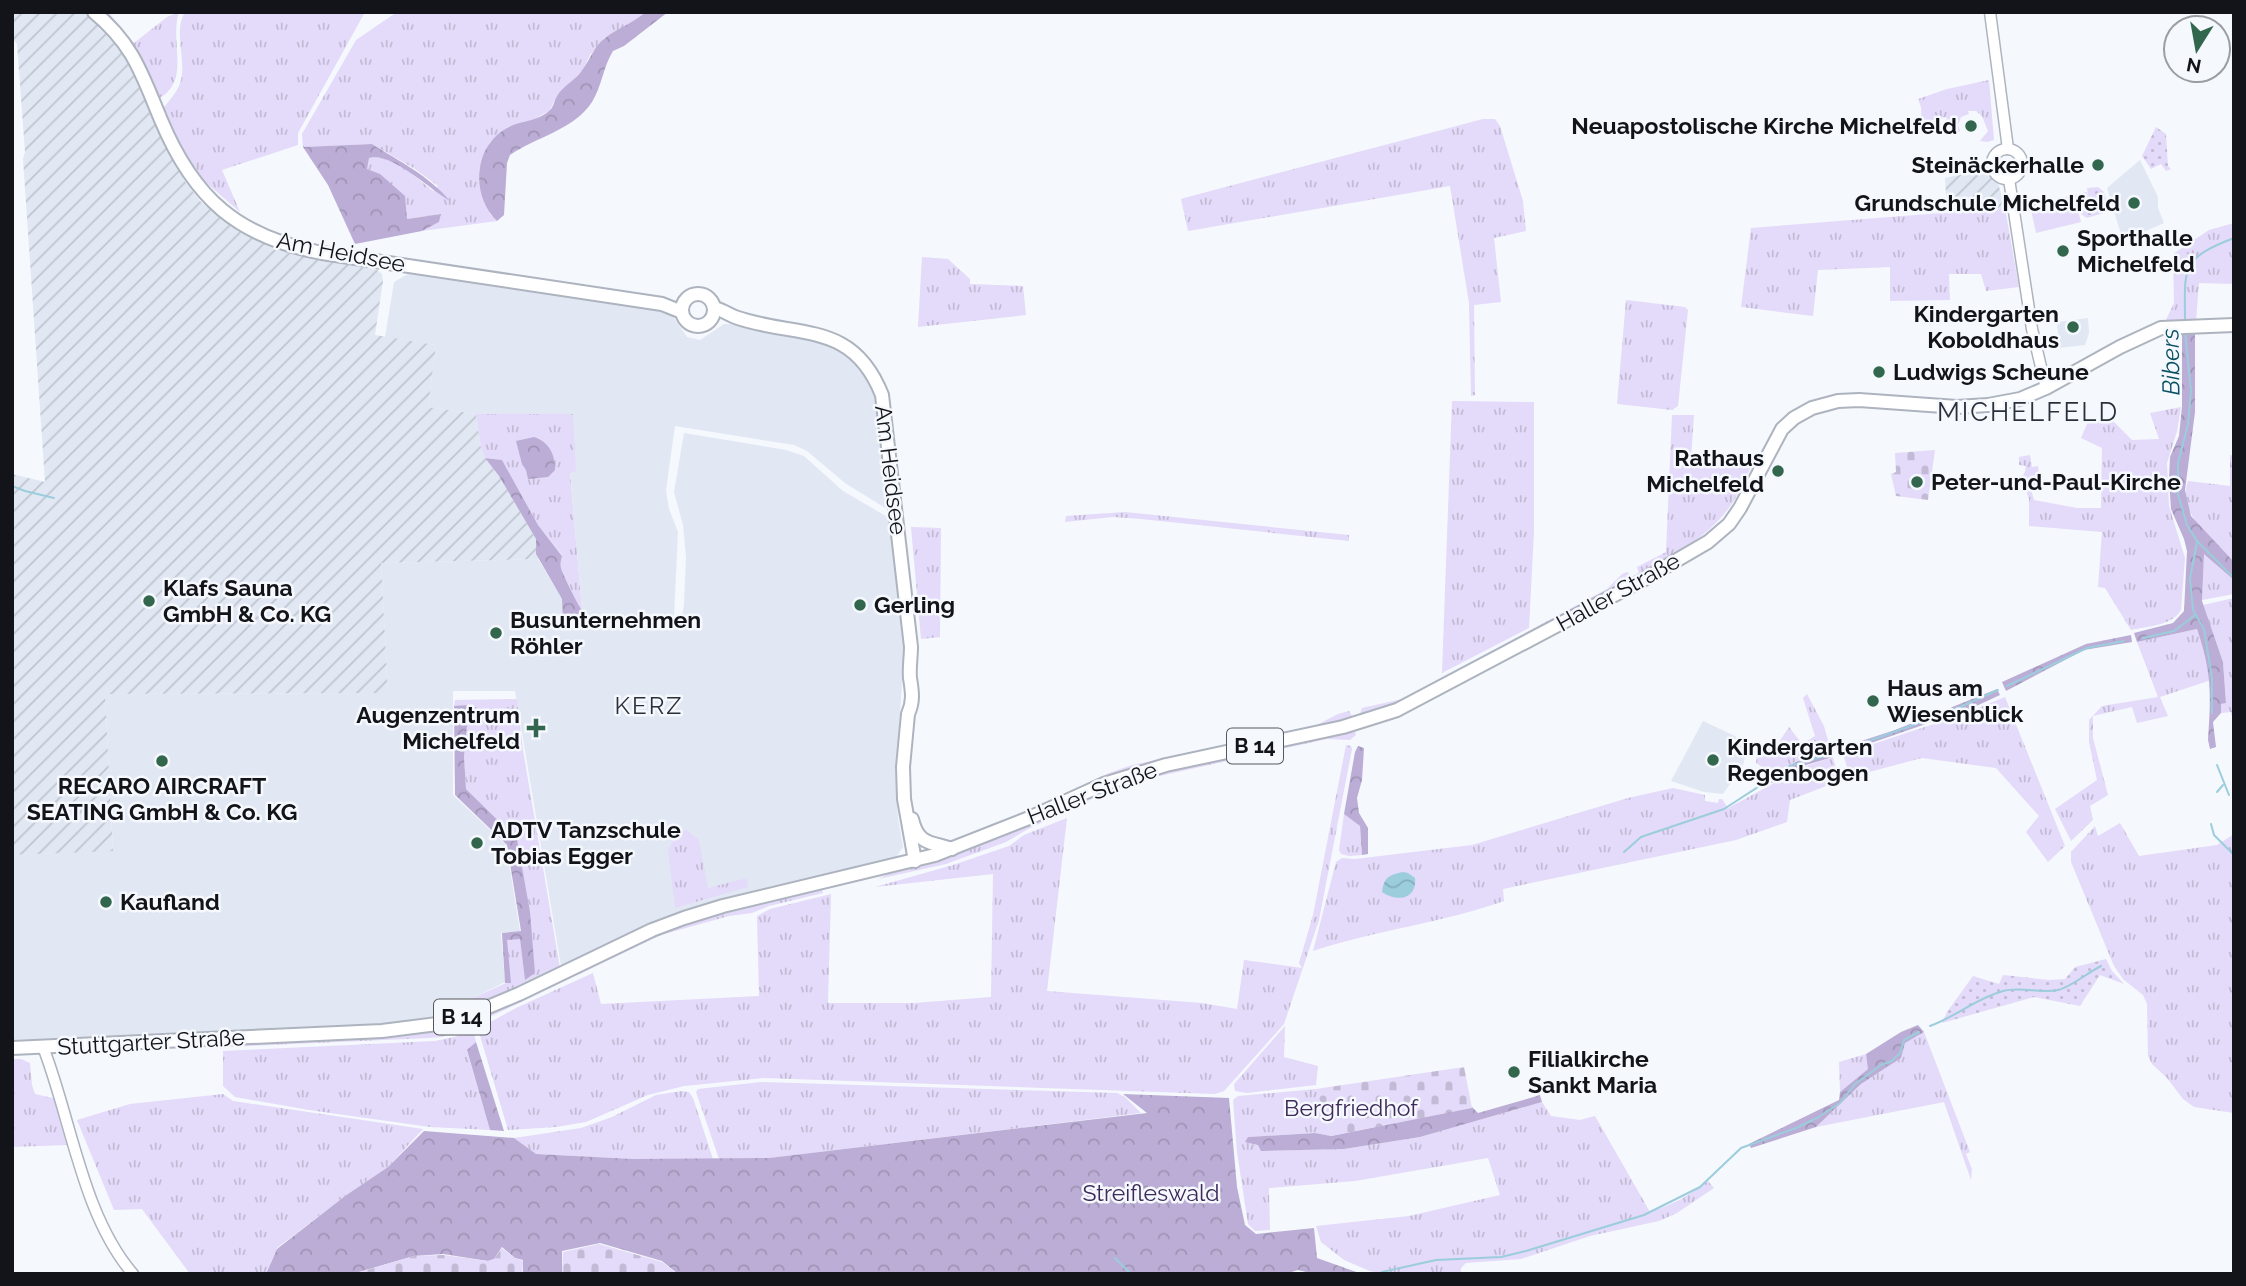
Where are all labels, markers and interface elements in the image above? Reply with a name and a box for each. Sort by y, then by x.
north arrow [2162,14,2232,84]
text: N [2185,54,2203,78]
place label: Neuapostolische Kirche Michelfeld [1571,112,1957,139]
marker: Neuapostolische Kirche Michelfeld [1963,118,1979,134]
place label: Steinäckerhalle [1911,151,2084,178]
marker: Steinäckerhalle [2090,157,2106,173]
place label: Grundschule Michelfeld [1855,189,2120,216]
marker: Grundschule Michelfeld [2126,195,2142,211]
place label: Sporthalle Michelfeld [2077,224,2195,277]
street label: Am Heidsee [275,226,408,277]
marker: Sporthalle Michelfeld [2055,243,2071,259]
place label: Kindergarten Koboldhaus [1913,300,2059,353]
marker: Kindergarten Koboldhaus [2065,319,2081,335]
water label: Bibers [2155,328,2186,396]
place label: Ludwigs Scheune [1893,358,2089,385]
marker: Ludwigs Scheune [1871,364,1887,380]
district label: MICHELFELD [1937,397,2119,427]
street label: Am Heidsee [870,404,913,536]
place label: Rathaus Michelfeld [1646,444,1764,497]
marker: Rathaus Michelfeld [1770,463,1786,479]
place label: Peter-und-Paul-Kirche [1931,468,2181,495]
marker: Peter-und-Paul-Kirche [1909,474,1925,490]
street label: Haller Straße [1551,547,1684,637]
place label: Klafs Sauna GmbH & Co. KG [163,574,331,627]
place label: Gerling [874,591,955,618]
marker: Klafs Sauna GmbH & Co. KG [141,593,157,609]
marker: Gerling [852,597,868,613]
place label: Busunternehmen Röhler [510,606,701,659]
marker: Busunternehmen Röhler [488,625,504,641]
place label: Haus am Wiesenblick [1887,674,2024,727]
district label: KERZ [615,691,683,720]
marker: Haus am Wiesenblick [1865,693,1881,709]
place label: Augenzentrum Michelfeld [356,701,520,754]
marker: Augenzentrum Michelfeld [526,718,546,738]
road number: B 14 [1227,728,1283,764]
place label: Kindergarten Regenbogen [1727,733,1873,786]
marker: Kindergarten Regenbogen [1705,752,1721,768]
marker: RECARO AIRCRAFT SEATING GmbH & Co. KG [154,753,170,769]
street label: Haller Straße [1023,755,1161,830]
place label: RECARO AIRCRAFT SEATING GmbH & Co. KG [27,772,297,825]
place label: ADTV Tanzschule Tobias Egger [491,816,681,869]
marker: ADTV Tanzschule Tobias Egger [469,835,485,851]
place label: Kaufland [120,888,220,915]
marker: Kaufland [98,894,114,910]
road number: B 14 [434,1000,490,1034]
street label: Stuttgarter Straße [57,1023,245,1060]
place label: Filialkirche Sankt Maria [1528,1045,1657,1098]
marker: Filialkirche Sankt Maria [1506,1064,1522,1080]
park label: Bergfriedhof [1284,1094,1419,1121]
park label: Streifleswald [1083,1179,1219,1206]

